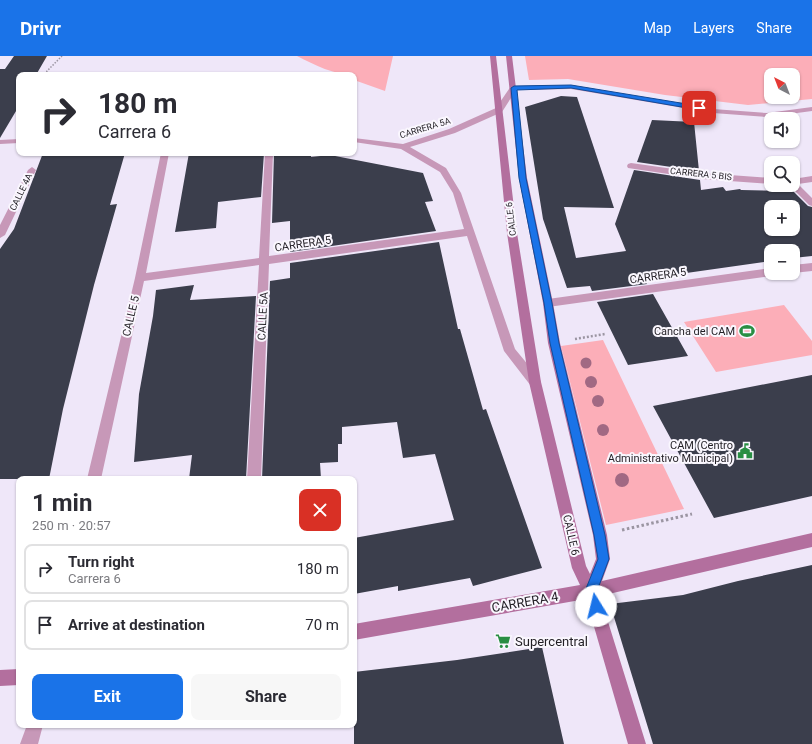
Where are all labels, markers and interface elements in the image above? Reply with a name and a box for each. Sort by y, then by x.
text: Drivr [20,17,61,40]
text: Map [644,20,671,36]
text: Layers [693,20,734,36]
text: Share [756,20,792,36]
north arrow [764,68,800,104]
map controls [764,68,800,280]
text: 180 m [98,87,177,120]
icon: right [32,88,84,140]
pin [682,91,716,125]
icon: arrive [688,97,710,119]
button: sound [764,112,800,148]
street label: CARRERA 5A [398,116,452,140]
text: Carrera 6 [98,121,171,142]
button: search [764,156,800,192]
street label: CARRERA 5 BIS [670,166,732,182]
street label: CALLE 4A [8,172,34,212]
button: + [764,200,800,236]
street label: CALLE 6 [504,202,518,236]
street label: CARRERA 5 [274,234,332,254]
button: − [764,244,800,280]
street label: CARRERA 5 [629,266,687,286]
street label: CALLE 5A [255,291,271,341]
street label: CALLE 5 [120,294,142,338]
sports icon: Cancha del CAM [738,322,756,340]
place label: Cancha del CAM [654,325,735,338]
place label: CAM (Centro Administrativo Municipal) [608,439,733,465]
public building icon: CAM (Centro Administrativo Municipal) [736,442,754,460]
text: 1 min [32,489,92,517]
button: close [299,489,341,531]
street label: CALLE 6 [560,513,582,557]
text: 250 m · 20:57 [32,518,111,533]
text: Turn right [68,553,134,571]
icon: right [34,558,56,580]
text: 180 m [297,560,339,578]
text: Carrera 6 [68,571,121,586]
position arrow [575,585,617,627]
street label: CARRERA 4 [491,589,560,615]
icon: arrive [34,614,56,636]
text: Arrive at destination [68,616,205,634]
text: 70 m [305,616,339,634]
supermarket icon: Supercentral [494,632,512,650]
place label: Supercentral [515,634,588,649]
button: Exit [32,674,183,720]
button: Share [191,674,341,720]

